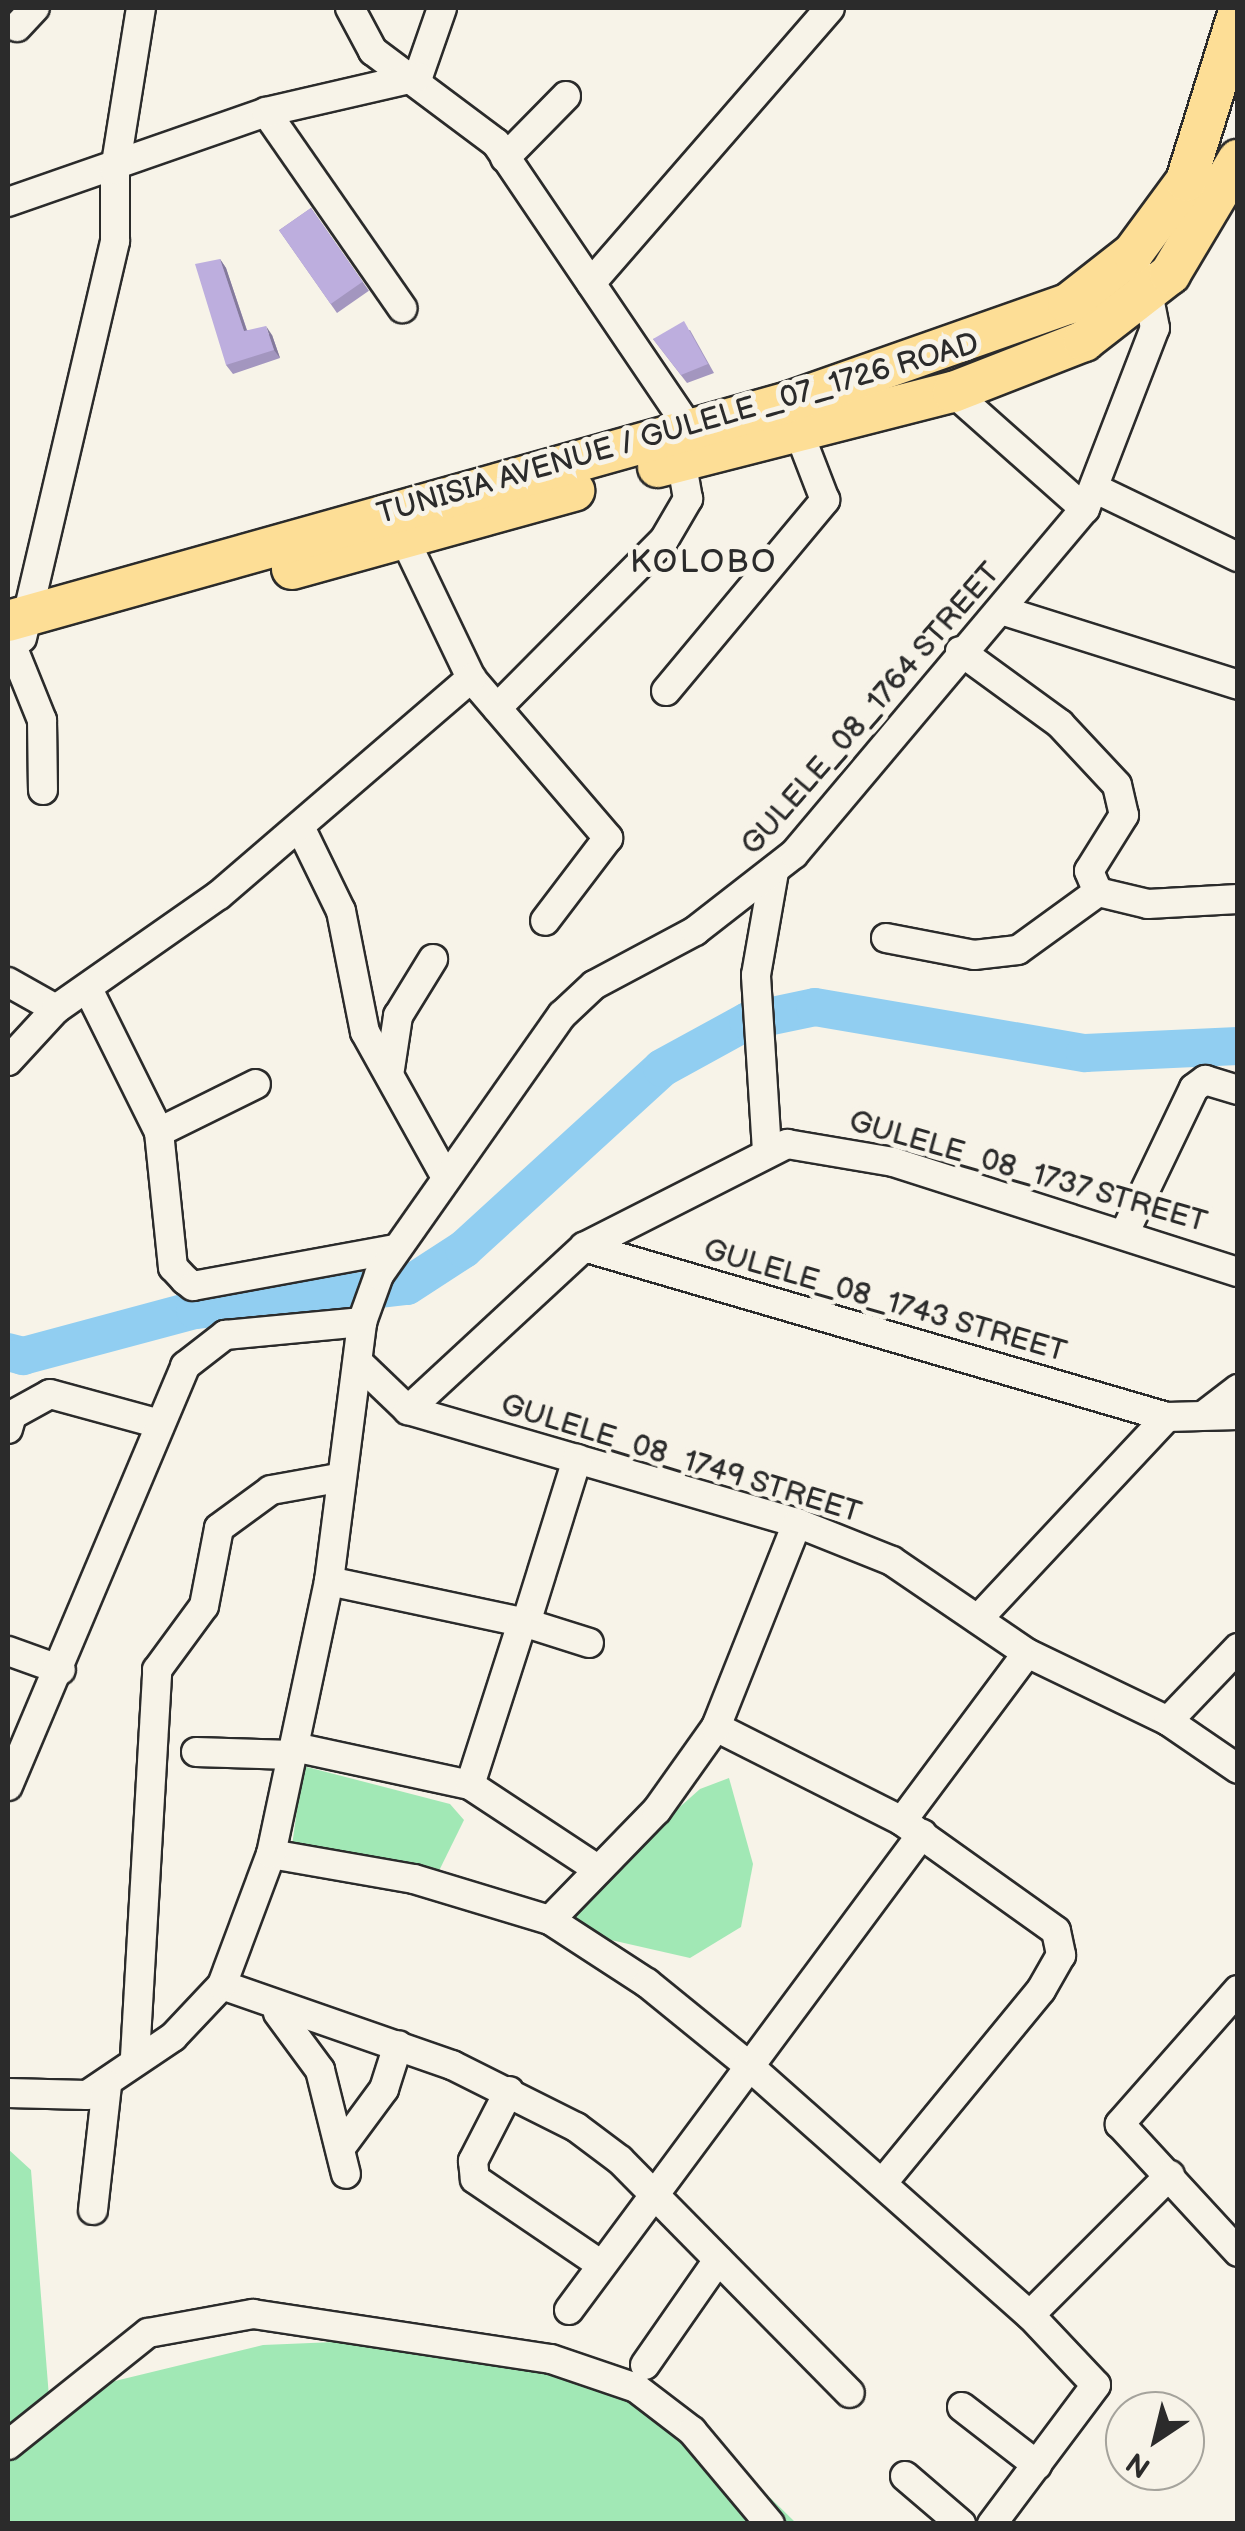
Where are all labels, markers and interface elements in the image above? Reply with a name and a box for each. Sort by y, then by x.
street label: TUNISIA AVENUE / GULELE _07_1726 ROAD [373,326,983,532]
district label: KOLOBO [630,544,778,582]
street label: GULELE_08_1764 STREET [734,555,1008,863]
street label: GULELE_08_1737 STREET [844,1103,1212,1241]
street label: GULELE_08_1743 STREET [699,1232,1071,1370]
street label: GULELE_08_1749 STREET [496,1387,866,1531]
north arrow [1105,2391,1205,2491]
text: N [1121,2445,1157,2484]

